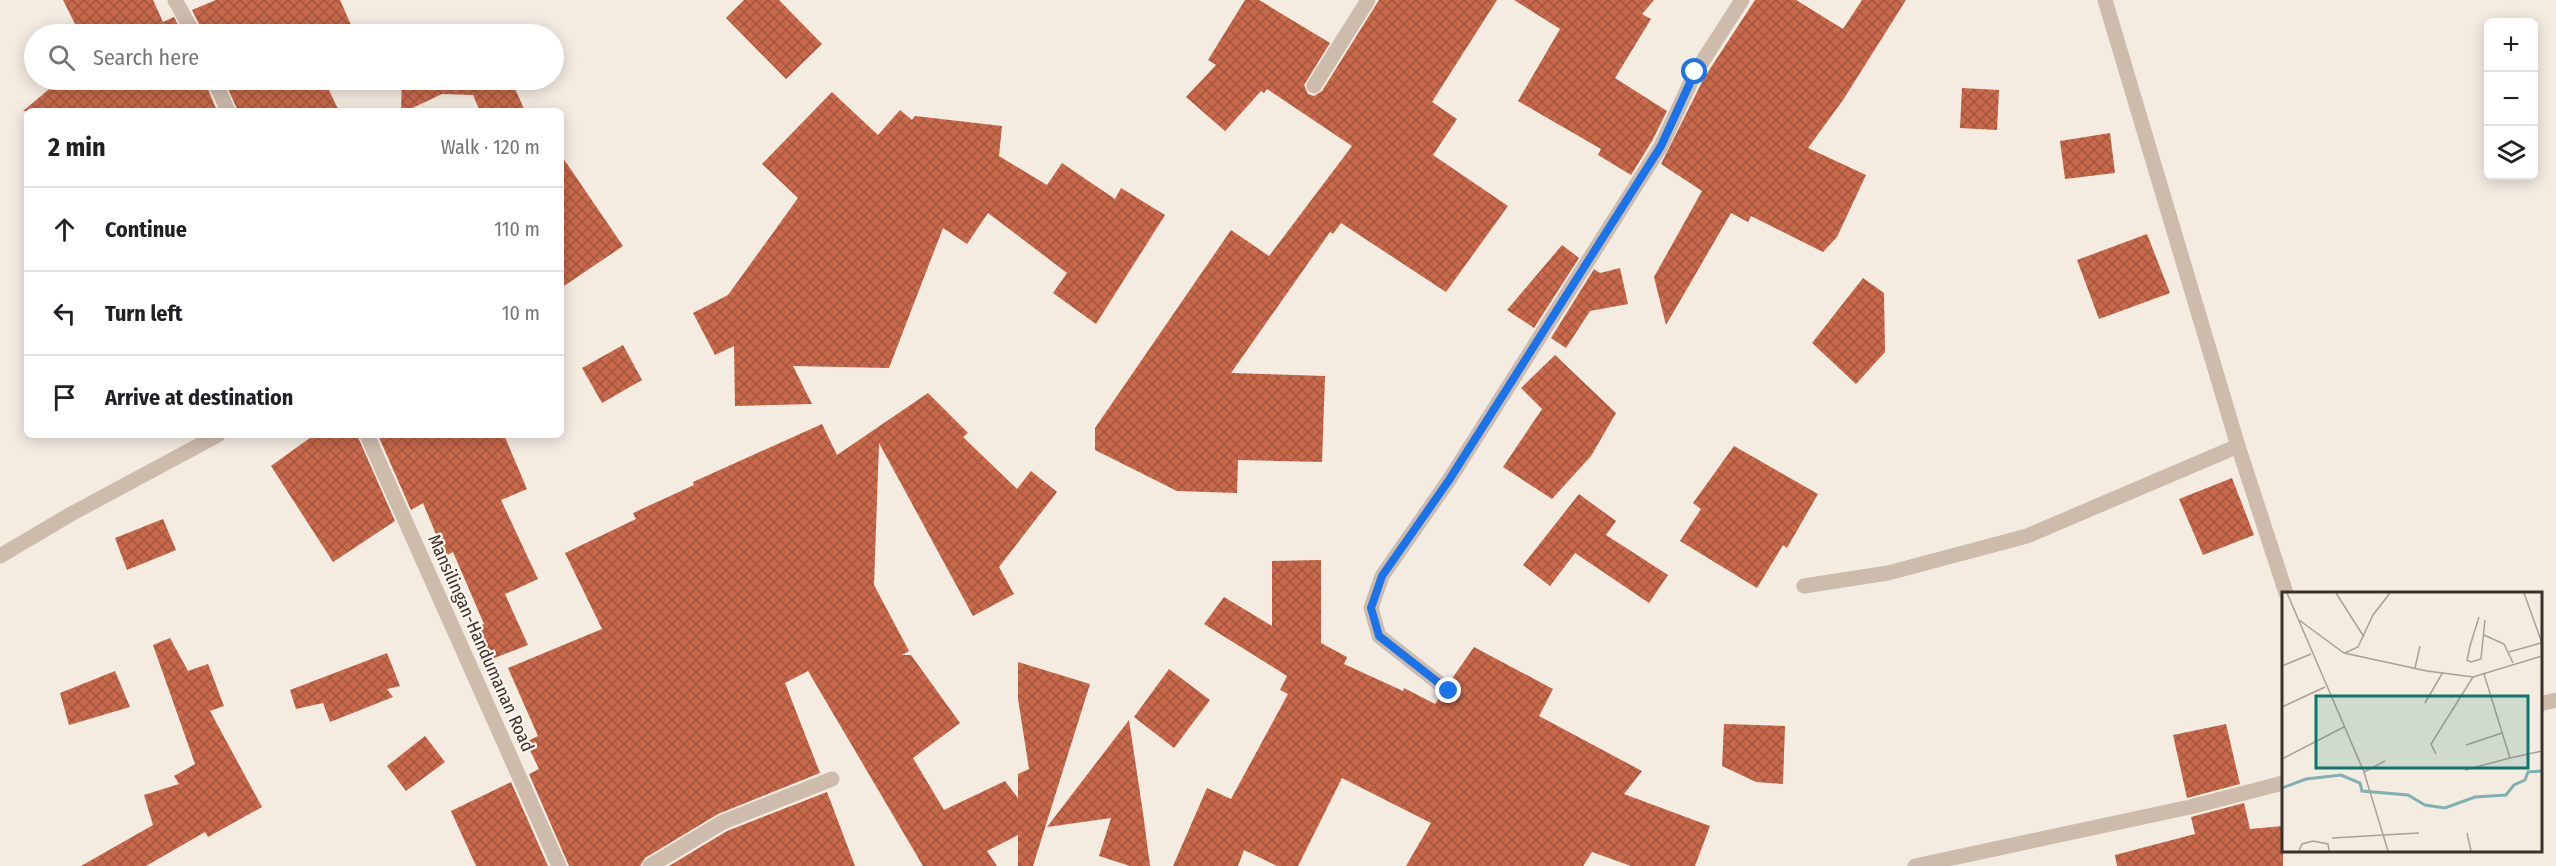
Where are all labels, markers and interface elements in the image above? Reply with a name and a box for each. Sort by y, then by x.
map controls [2484,18,2538,180]
button: + [2484,18,2538,72]
search box [24,24,564,90]
icon: search [45,41,78,74]
text: Search here [93,44,199,71]
route start [1681,58,1707,84]
button: − [2484,72,2538,126]
button: layers [2484,126,2538,180]
text: 2 min [48,132,106,163]
text: Walk · 120 m [441,135,540,159]
icon: ahead [48,213,81,246]
text: Continue [105,216,187,243]
text: 110 m [494,217,540,241]
icon: left [48,297,81,330]
text: Turn left [105,300,183,327]
text: 10 m [502,301,540,325]
icon: arrive [48,381,81,414]
text: Arrive at destination [105,384,293,411]
street label: Mansilingan-Handumanan Road [423,531,539,755]
inset map [2282,592,2541,851]
route end [1435,677,1461,703]

